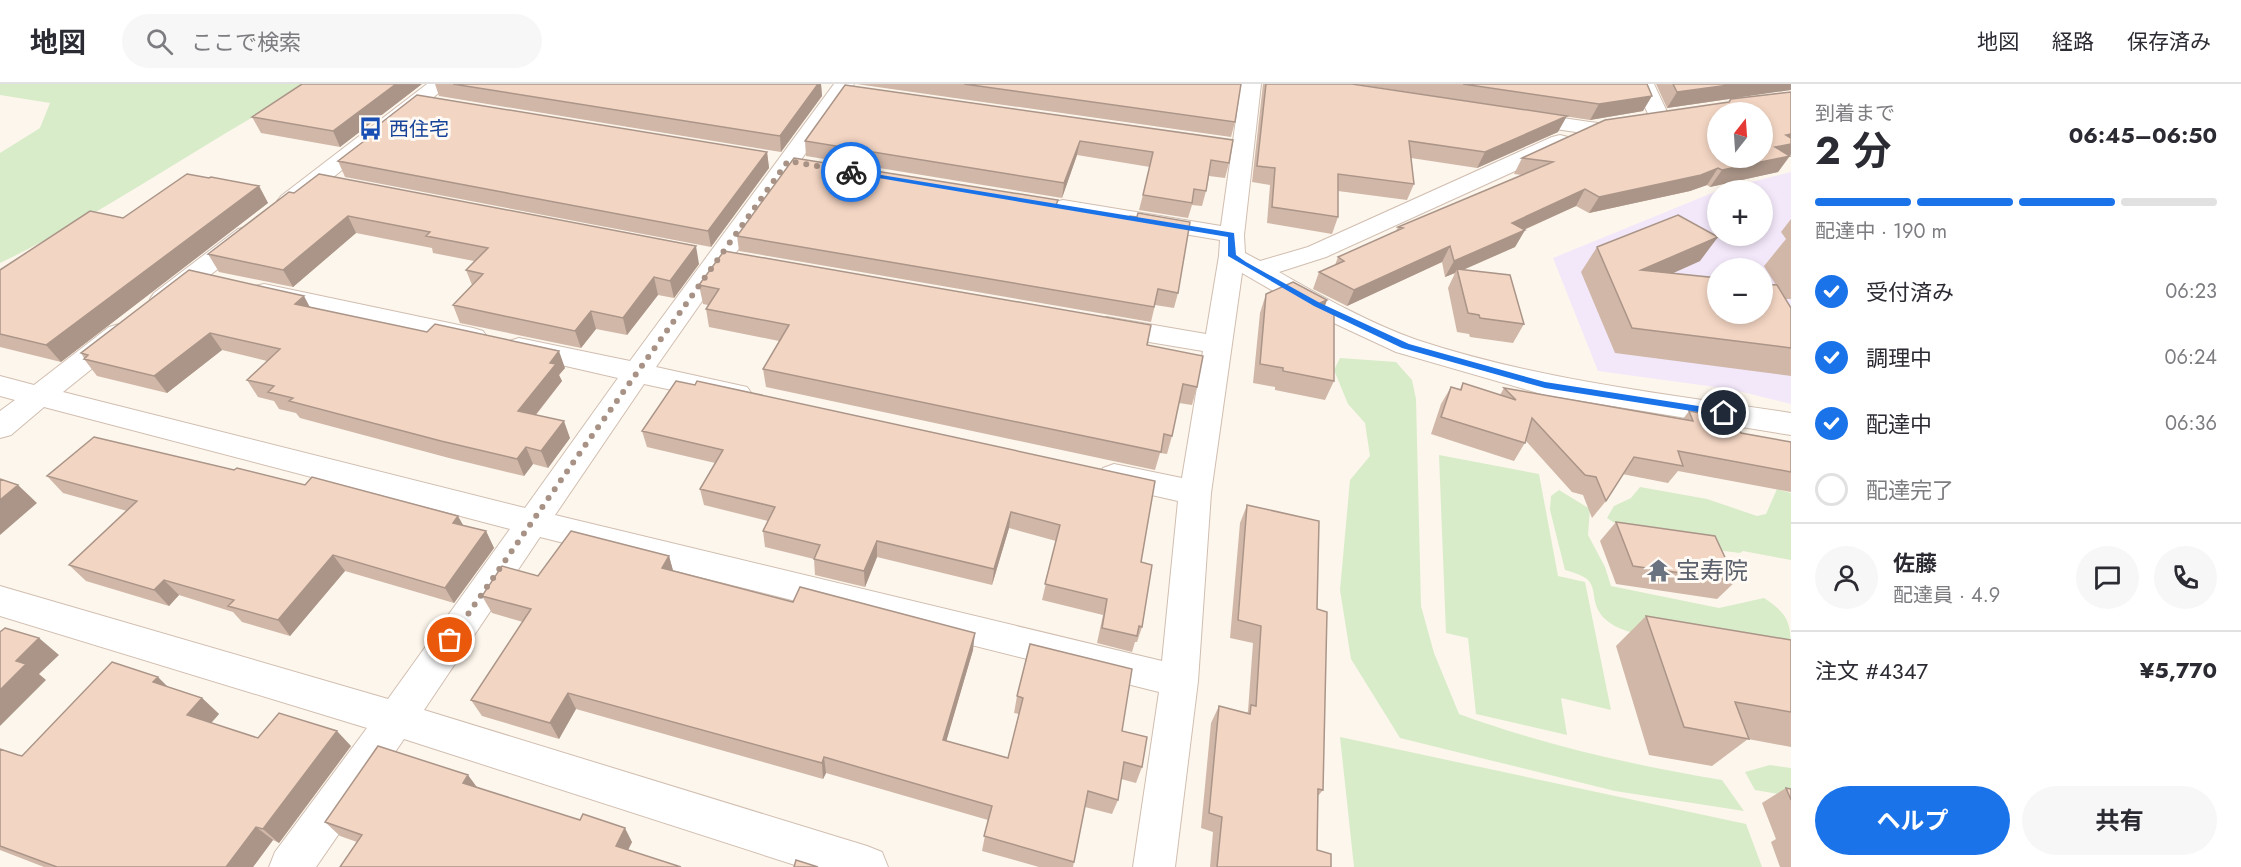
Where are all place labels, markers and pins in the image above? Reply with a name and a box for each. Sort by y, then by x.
place label: 西住宅 [389,115,449,144]
bus stop icon: 西住宅 [358,116,384,142]
pin [1698,387,1749,438]
place label: 宝寿院 [1676,553,1748,588]
temple icon: 宝寿院 [1645,557,1671,583]
pin [424,614,475,665]

